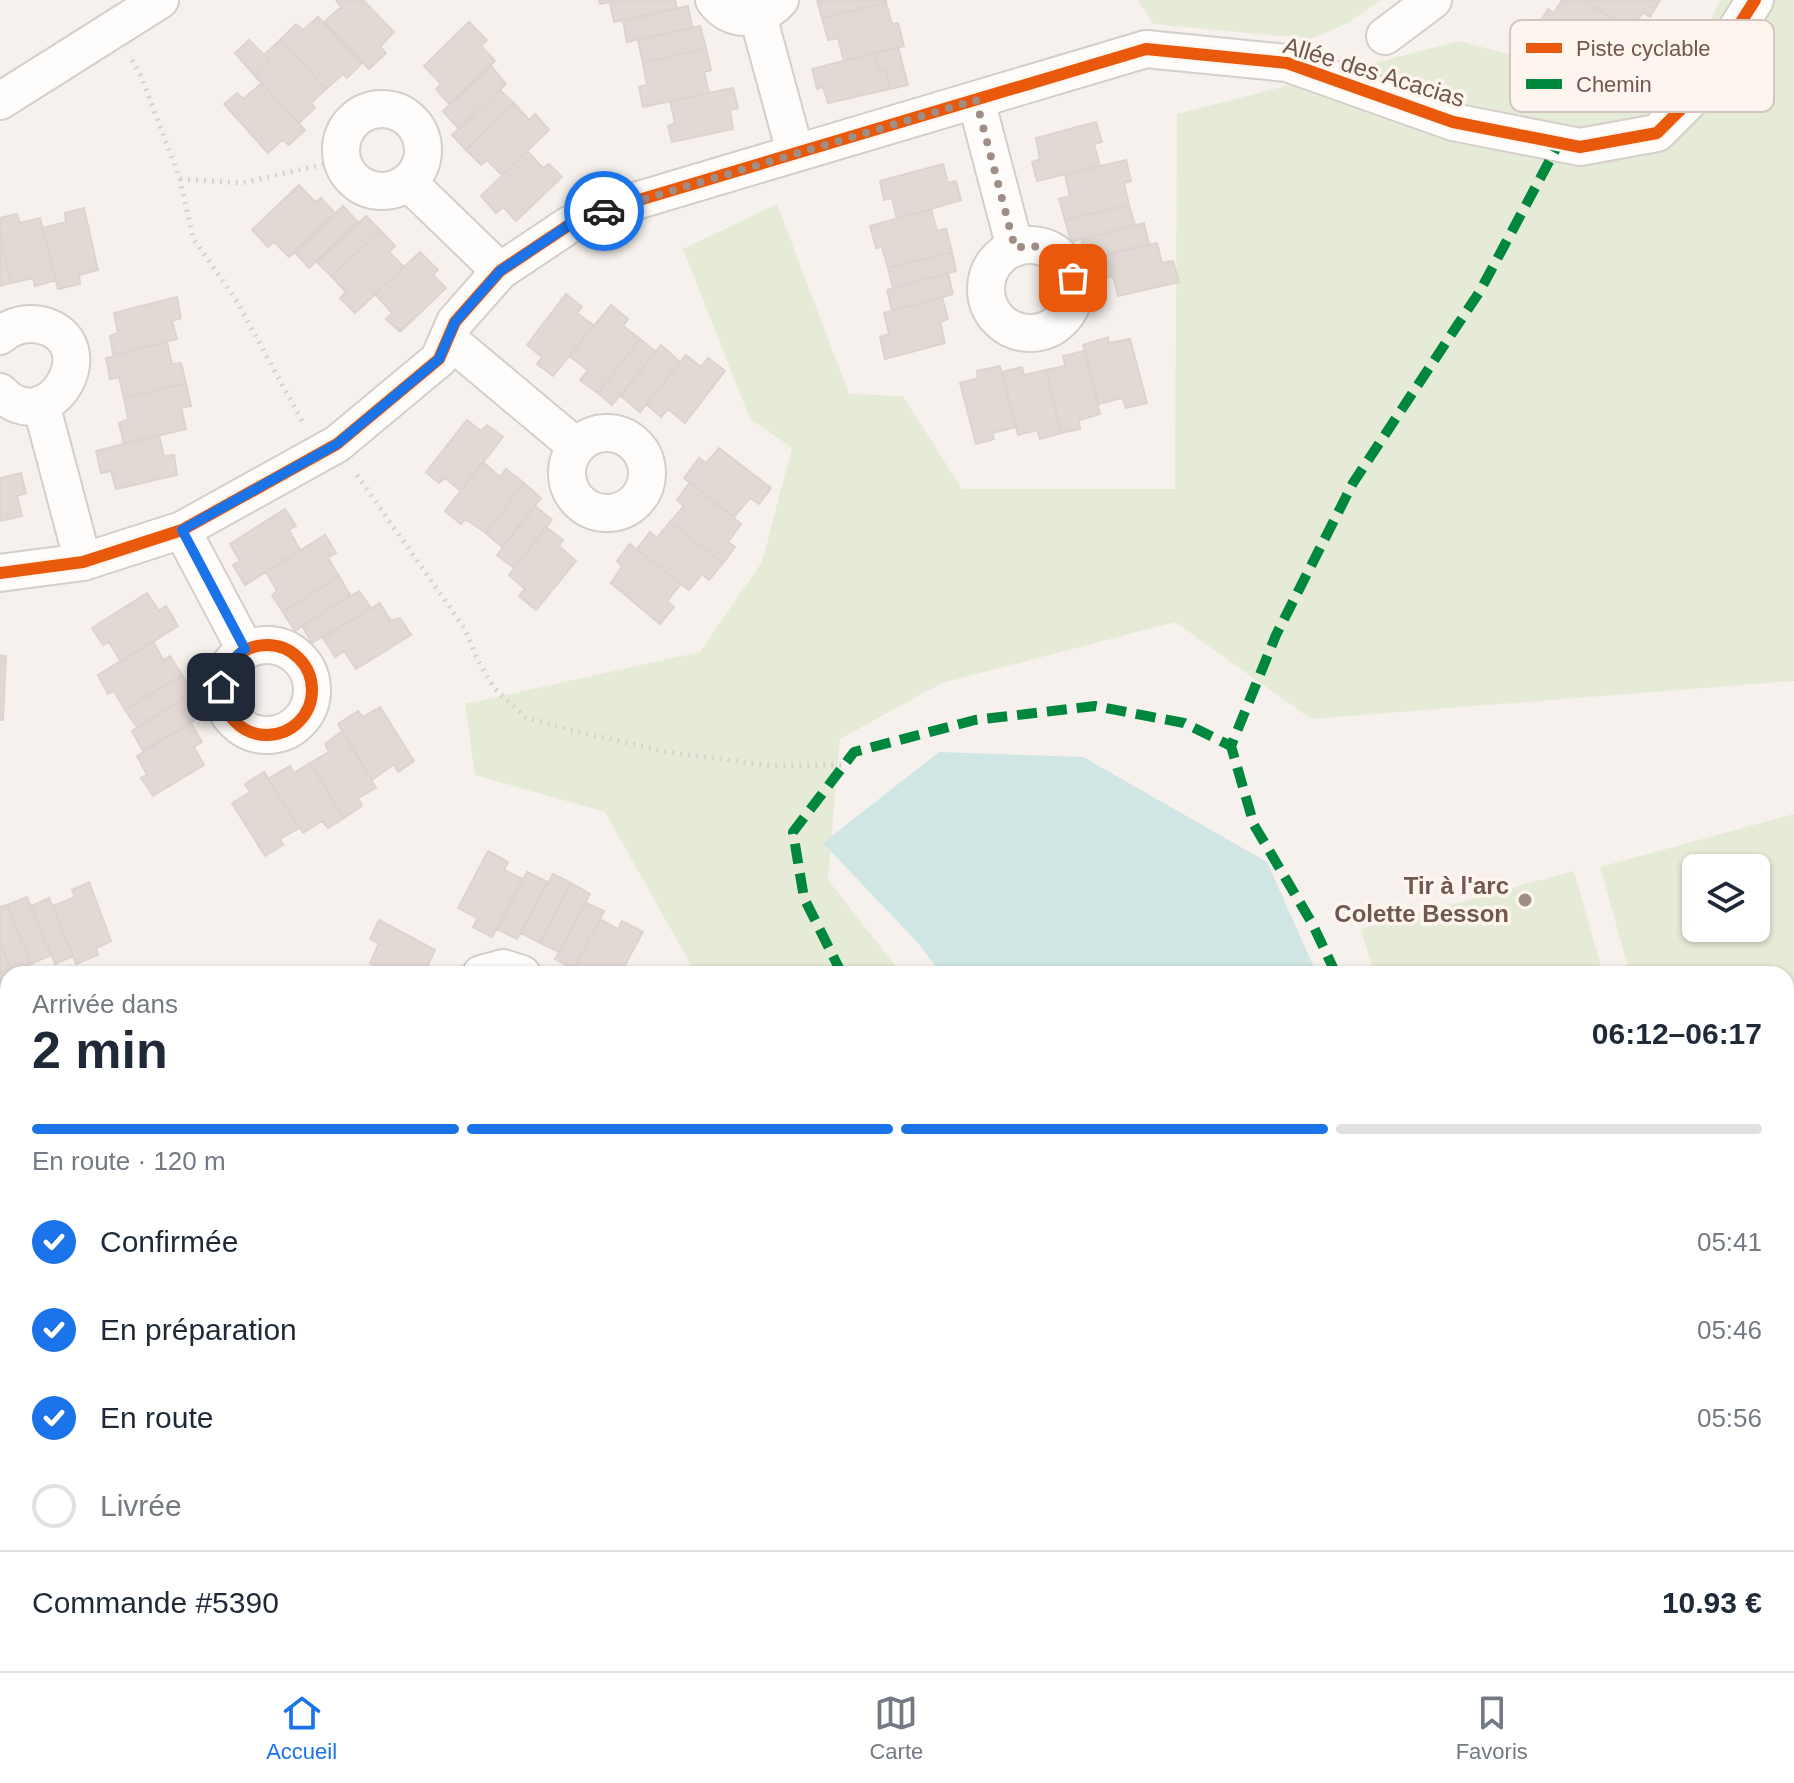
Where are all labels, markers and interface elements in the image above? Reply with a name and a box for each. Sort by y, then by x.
legend [1510,20,1774,112]
street label: Allée des Acacias [1280,31,1468,112]
text: Piste cyclable [1576,36,1711,61]
text: Chemin [1576,72,1652,97]
courier [564,171,644,251]
icon: car [582,189,626,233]
pin [1039,244,1107,312]
icon: bag [1051,256,1095,300]
pin [187,653,255,721]
icon: home [199,665,243,709]
map controls [1682,854,1770,942]
button: layers [1682,854,1770,942]
place label: Tir à l'arc Colette Besson [1334,872,1509,927]
marker: Tir à l'arc Colette Besson [1516,891,1534,909]
text: Arrivée dans [32,989,178,1019]
text: 06:12–06:17 [1592,1017,1762,1050]
text: 2 min [32,1021,168,1079]
text: En route · 120 m [32,1146,226,1176]
icon: check [32,1220,76,1264]
text: Confirmée [100,1225,238,1258]
text: 05:41 [1697,1227,1762,1257]
icon: check [32,1308,76,1352]
text: En préparation [100,1313,297,1346]
text: 05:46 [1697,1315,1762,1345]
icon: check [32,1396,76,1440]
text: En route [100,1401,213,1434]
text: 05:56 [1697,1403,1762,1433]
text: Livrée [100,1489,182,1522]
text: Commande #5390 [32,1586,279,1619]
text: 10.93 € [1662,1586,1762,1619]
tab: Accueil [266,1691,337,1765]
tab: Carte [869,1691,923,1765]
tab: Favoris [1456,1691,1528,1765]

